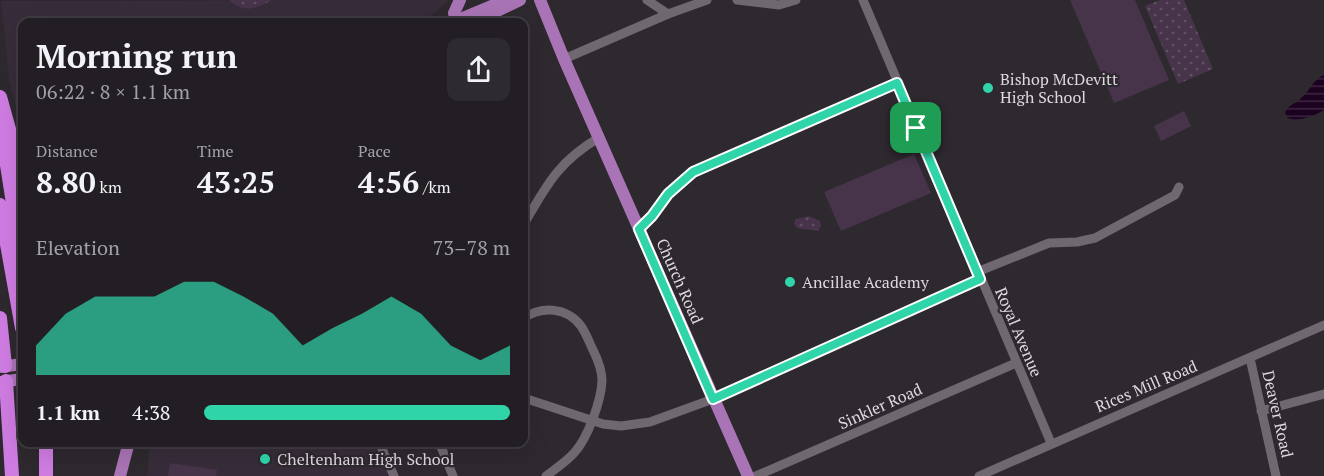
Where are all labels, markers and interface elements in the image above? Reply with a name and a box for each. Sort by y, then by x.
text: Morning run [36,34,238,77]
button: share [447,38,510,101]
place label: Bishop McDevitt High School [1000,68,1118,108]
text: 06:22 · 8 × 1.1 km [36,78,190,105]
marker: Bishop McDevitt High School [981,81,995,95]
pin [890,102,941,153]
icon: arrive [899,111,932,144]
text: Distance [36,140,98,162]
text: Time [197,140,234,162]
text: Pace [358,140,391,162]
text: 8.80 [36,162,96,202]
text: 43:25 [197,162,275,202]
text: 4:56 [358,162,419,202]
text: km [96,176,122,198]
text: /km [419,176,451,198]
text: Elevation [36,234,120,261]
text: 73–78 m [433,234,510,261]
street label: Church Road [651,235,709,327]
place label: Ancillae Academy [802,271,930,293]
marker: Ancillae Academy [783,275,797,289]
street label: Royal Avenue [990,284,1048,380]
street label: Rices Mill Road [1092,355,1201,417]
street label: Deaver Road [1257,368,1299,460]
street label: Sinkler Road [835,378,926,434]
text: 1.1 km [36,399,100,426]
text: 4:38 [132,399,171,426]
place label: Cheltenham High School [277,448,454,470]
marker: Cheltenham High School [258,452,272,466]

